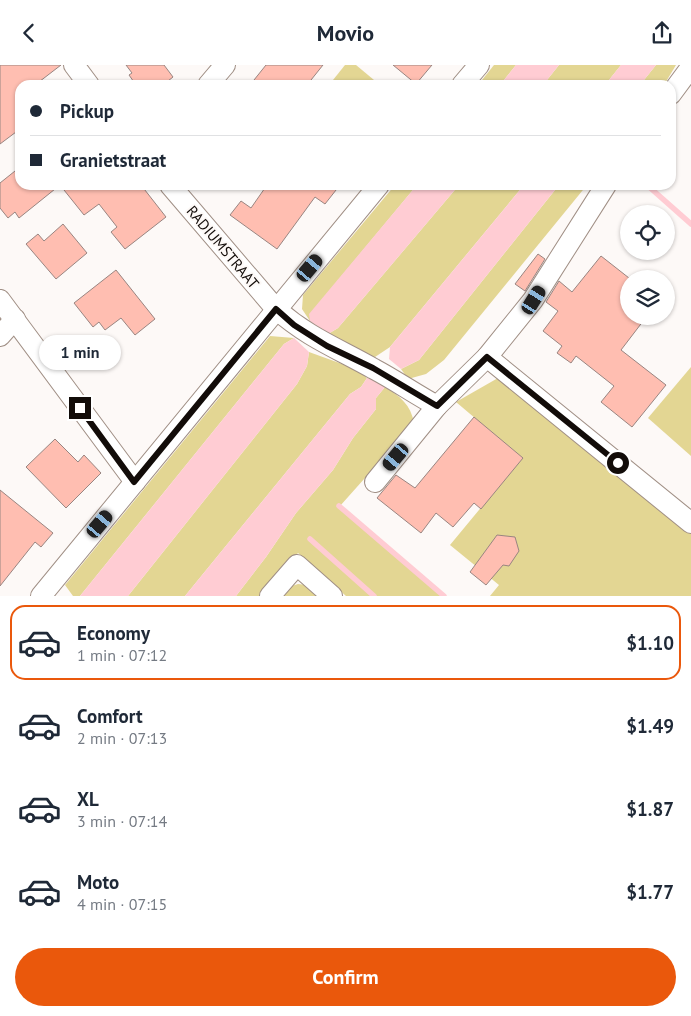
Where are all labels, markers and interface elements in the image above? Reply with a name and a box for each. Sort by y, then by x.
icon: back [15,19,43,47]
text: Movio [317,19,374,47]
icon: share [648,19,676,47]
text: Pickup [60,99,114,123]
text: Granietstraat [60,148,166,172]
street label: RADIUMSTRAAT [183,202,264,293]
map controls [620,205,675,325]
button: locate [620,205,675,260]
car [294,252,325,284]
button: layers [620,270,675,325]
car [519,283,548,317]
callout: 1 min [39,335,121,371]
text: 1 min [60,342,100,362]
route end [69,397,91,419]
car [380,441,411,473]
route start [607,452,629,474]
car [84,508,115,540]
icon: car [17,620,62,665]
text: Economy [77,621,150,645]
text: $1.10 [626,631,674,655]
text: 1 min · 07:12 [77,645,167,665]
icon: car [17,703,62,748]
text: Comfort [77,704,143,728]
text: $1.49 [626,714,674,738]
text: 2 min · 07:13 [77,728,167,748]
icon: car [17,786,62,831]
text: XL [77,787,99,811]
text: $1.87 [626,797,674,821]
text: 3 min · 07:14 [77,811,167,831]
icon: car [17,869,62,914]
text: Moto [77,870,119,894]
text: $1.77 [626,880,674,904]
text: 4 min · 07:15 [77,894,167,914]
button: Confirm [15,948,676,1006]

